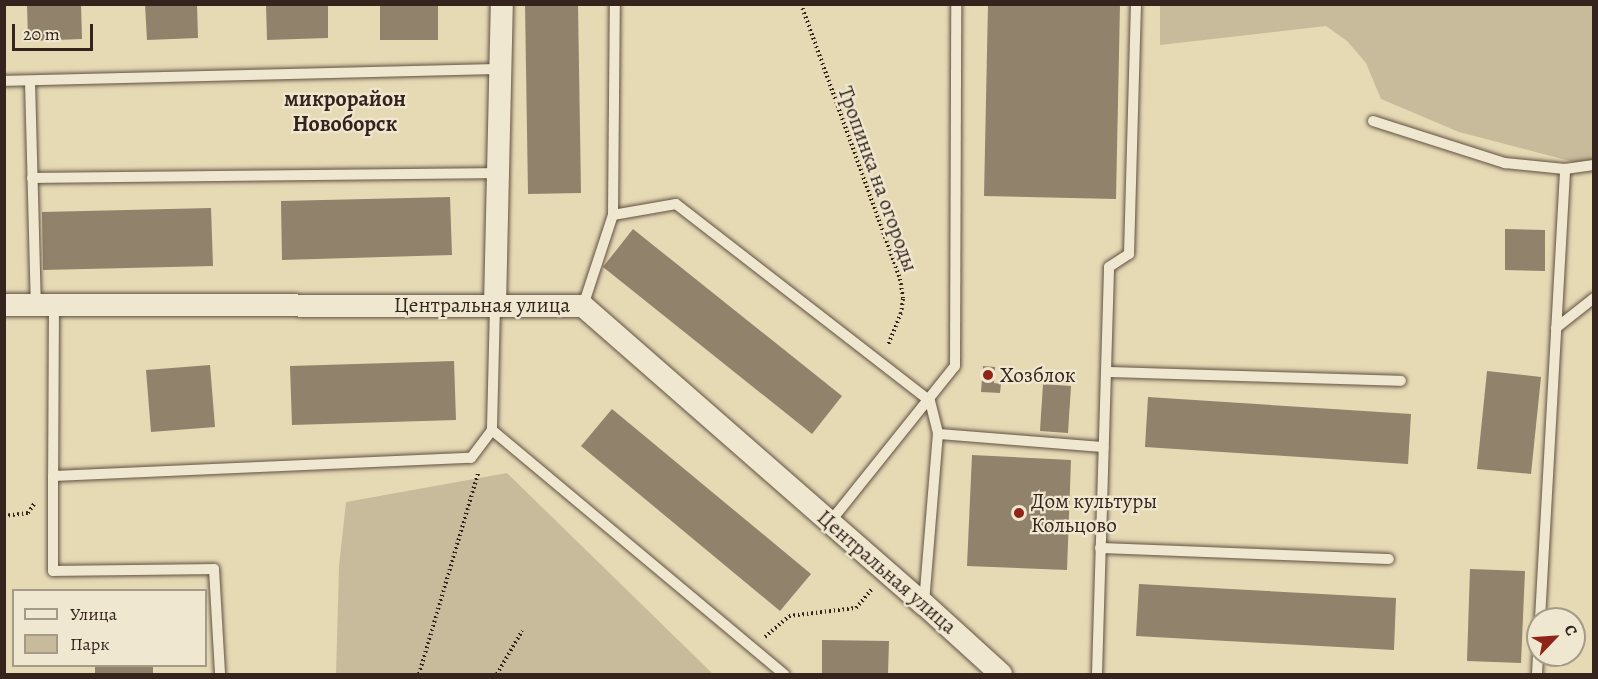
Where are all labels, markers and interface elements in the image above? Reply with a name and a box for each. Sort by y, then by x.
scale bar [15,12,96,50]
text: 20 m [23,22,60,46]
street label: Тропинка на огороды [833,83,923,275]
district label: микрорайон Новоборск [284,86,406,138]
street label: Центральная улица [394,292,570,318]
place label: Хозблок [1000,362,1076,388]
marker: Хозблок [981,368,995,382]
place label: Дом культуры Кольцово [1031,488,1157,538]
street label: Центральная улица [812,505,962,639]
marker: Дом культуры Кольцово [1012,506,1026,520]
legend [12,589,207,667]
text: Улица [70,602,117,626]
north arrow [1526,607,1586,667]
text: С [1558,621,1583,639]
text: Парк [70,632,110,656]

